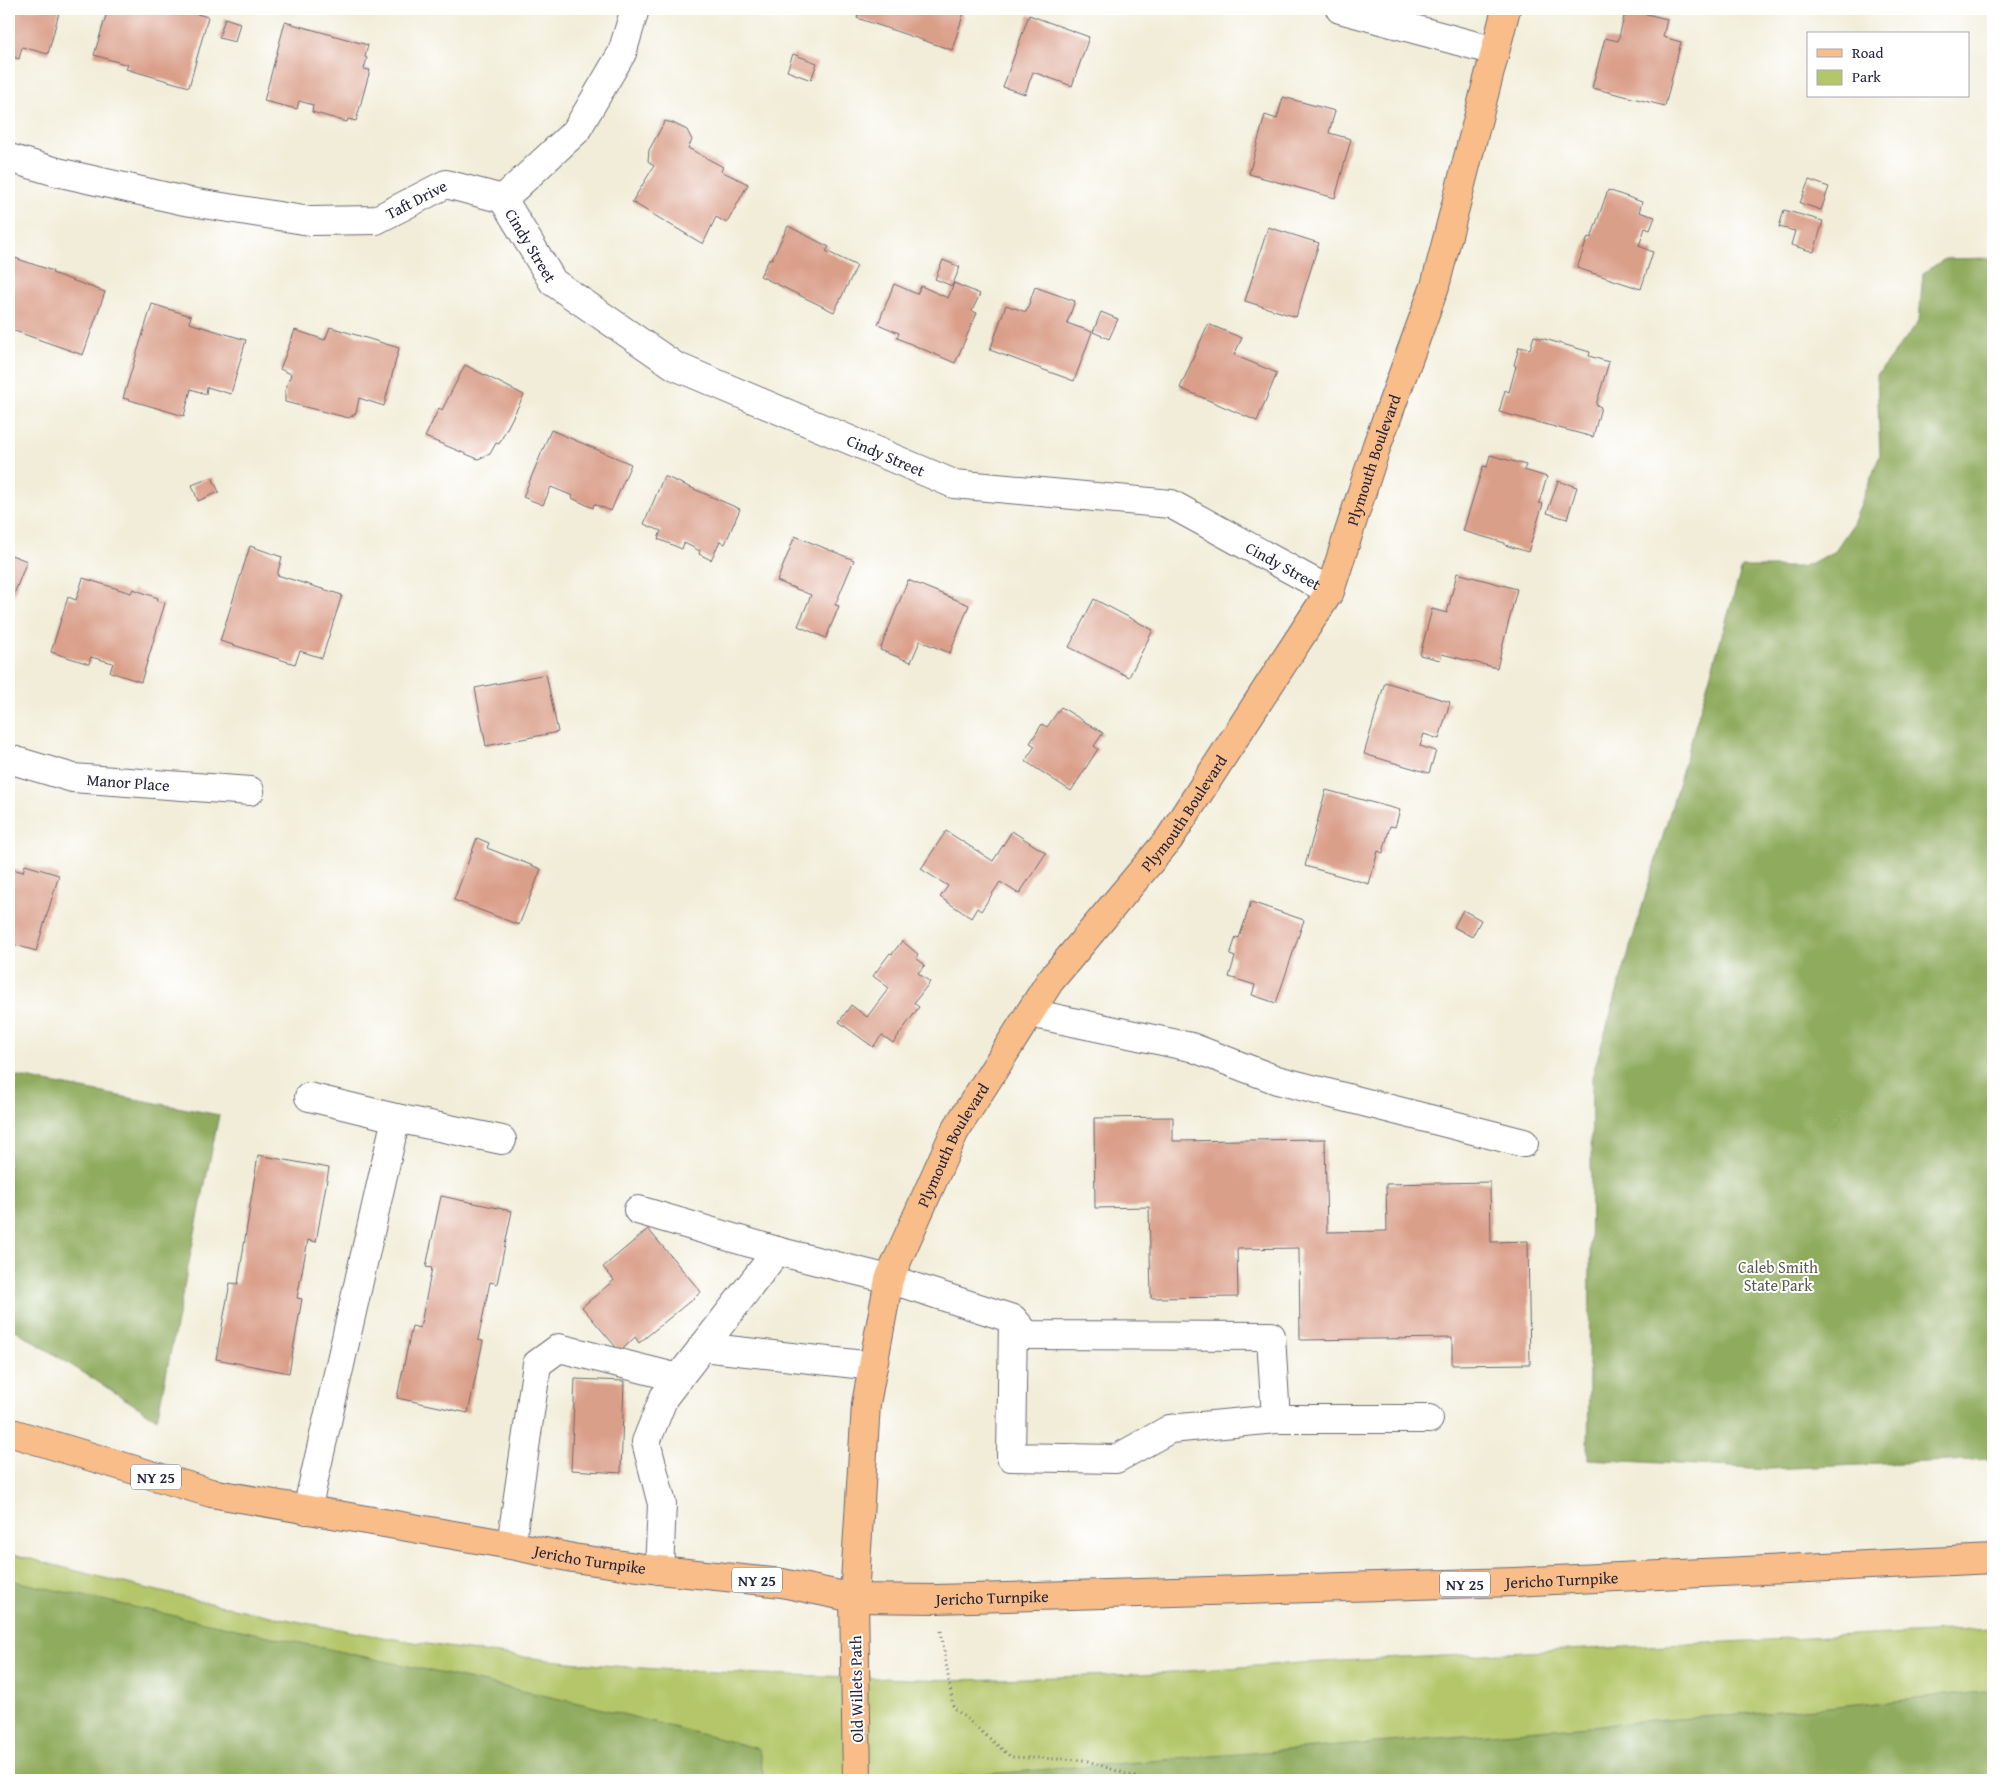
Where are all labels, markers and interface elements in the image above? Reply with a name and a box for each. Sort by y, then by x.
legend [1807,32,1970,98]
text: Road [1852,42,1883,63]
text: Park [1852,66,1881,87]
street label: Taft Drive [381,174,451,225]
street label: Cindy Street [499,204,563,287]
street label: Plymouth Boulevard [1340,390,1407,529]
street label: Cindy Street [843,428,929,482]
street label: Cindy Street [1241,535,1326,596]
street label: Plymouth Boulevard [1135,750,1233,877]
street label: Manor Place [86,767,170,797]
street label: Plymouth Boulevard [911,1078,995,1211]
park label: Caleb Smith State Park [1738,1255,1818,1297]
road number: NY 25 [131,1464,181,1490]
street label: Jericho Turnpike [530,1538,648,1580]
street label: Jericho Turnpike [1503,1565,1619,1594]
road number: NY 25 [732,1568,782,1592]
road number: NY 25 [1440,1572,1490,1596]
street label: Jericho Turnpike [933,1584,1049,1611]
street label: Old Willets Path [843,1635,869,1743]

